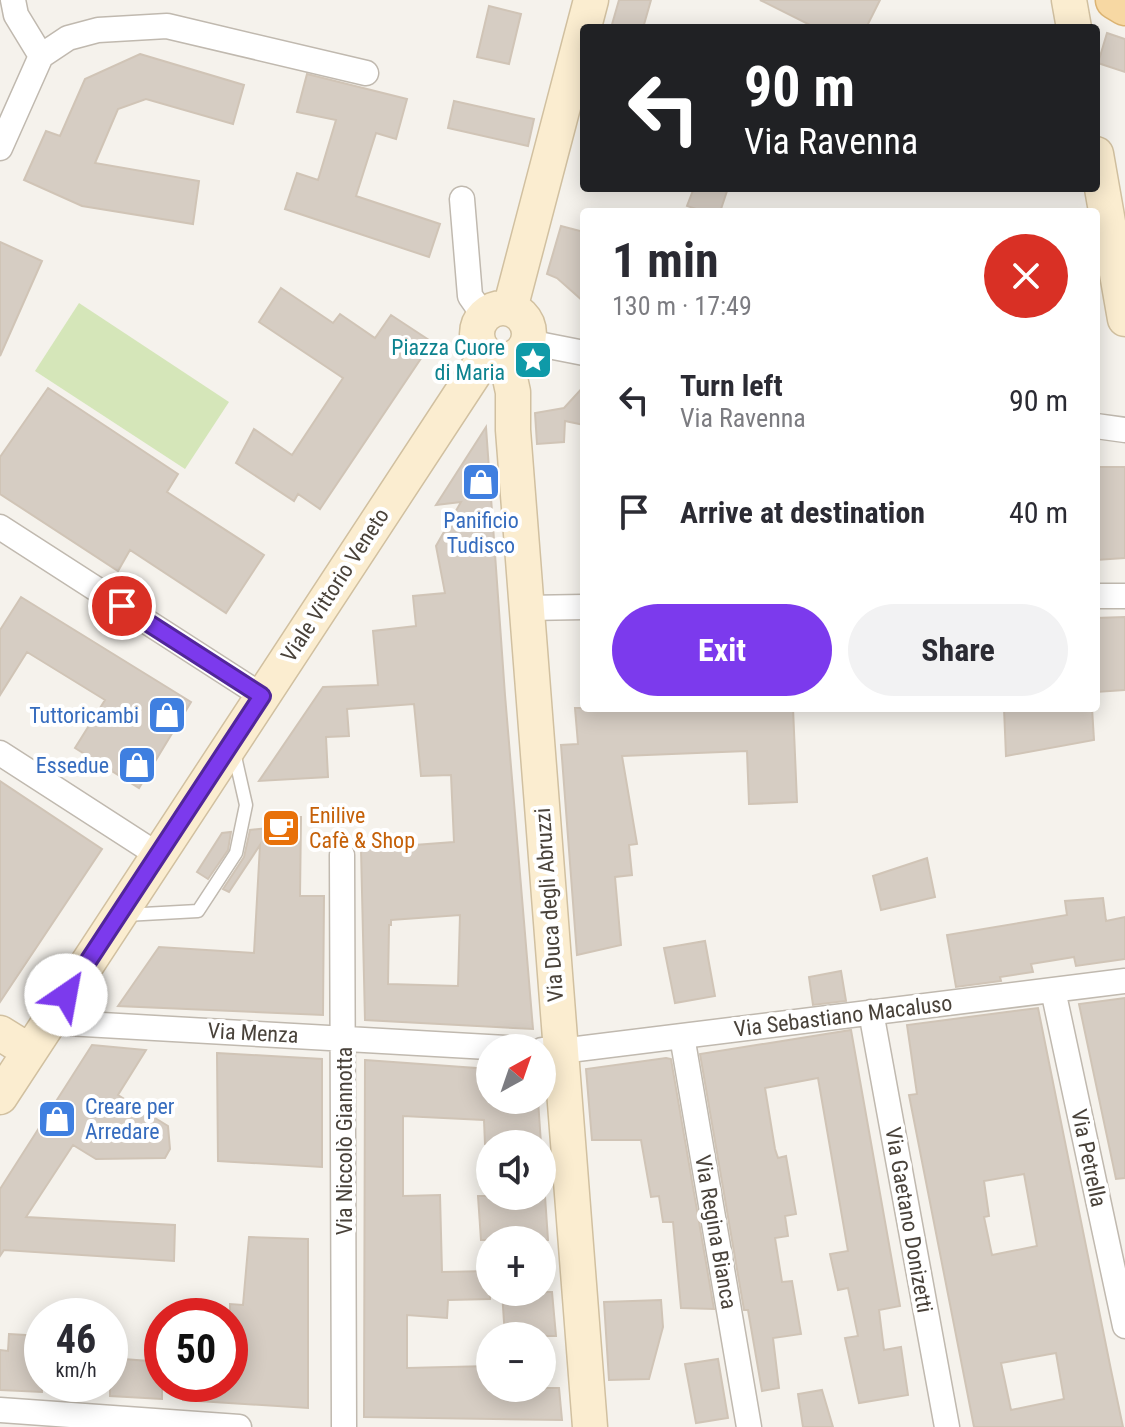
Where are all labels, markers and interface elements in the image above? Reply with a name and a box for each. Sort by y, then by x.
text: 90 m [744,54,855,120]
icon: left [612,56,716,160]
text: Via Ravenna [744,121,918,163]
text: 1 min [612,232,719,289]
button: close [984,234,1068,318]
text: 130 m · 17:49 [612,291,752,321]
place label: Piazza Cuore di Maria [391,335,505,385]
place icon: Piazza Cuore di Maria [512,339,554,381]
text: Turn left [680,368,783,403]
icon: left [612,378,656,422]
text: 90 m [1009,383,1068,418]
text: Via Ravenna [680,403,806,433]
shop icon: Panificio Tudisco [460,461,502,503]
icon: arrive [612,490,656,534]
text: Arrive at destination [680,495,925,530]
text: 40 m [1009,495,1068,530]
street label: Viale Vittorio Veneto [276,504,394,666]
place label: Panificio Tudisco [443,508,519,558]
pin [88,572,156,640]
icon: arrive [100,584,144,628]
button: Exit [612,604,832,696]
button: Share [848,604,1068,696]
shop icon: Tuttoricambi [146,694,188,736]
place label: Tuttoricambi [29,703,139,728]
shop icon: Essedue [116,744,158,786]
place label: Essedue [36,753,109,778]
place label: Enilive Cafè & Shop [309,803,415,853]
cafe icon: Enilive Cafè & Shop [260,807,302,849]
street label: Via Duca degli Abruzzi [530,807,568,1003]
position arrow [24,953,108,1037]
street label: Via Sebastiano Macaluso [733,990,953,1042]
street label: Via Menza [207,1018,299,1048]
north arrow [476,1034,556,1114]
map controls [476,1034,556,1402]
street label: Via Niccolò Giannotta [332,1047,357,1235]
place label: Creare per Arredare [85,1094,175,1144]
shop icon: Creare per Arredare [36,1098,78,1140]
street label: Via Petrella [1066,1107,1112,1209]
street label: Via Gaetano Donizetti [880,1125,938,1315]
button: sound [476,1130,556,1210]
street label: Via Regina Bianca [690,1153,742,1311]
button: + [476,1226,556,1306]
speed limit sign: 50 [144,1298,248,1402]
text: 46 [56,1316,96,1363]
button: − [476,1322,556,1402]
text: km/h [55,1358,97,1382]

